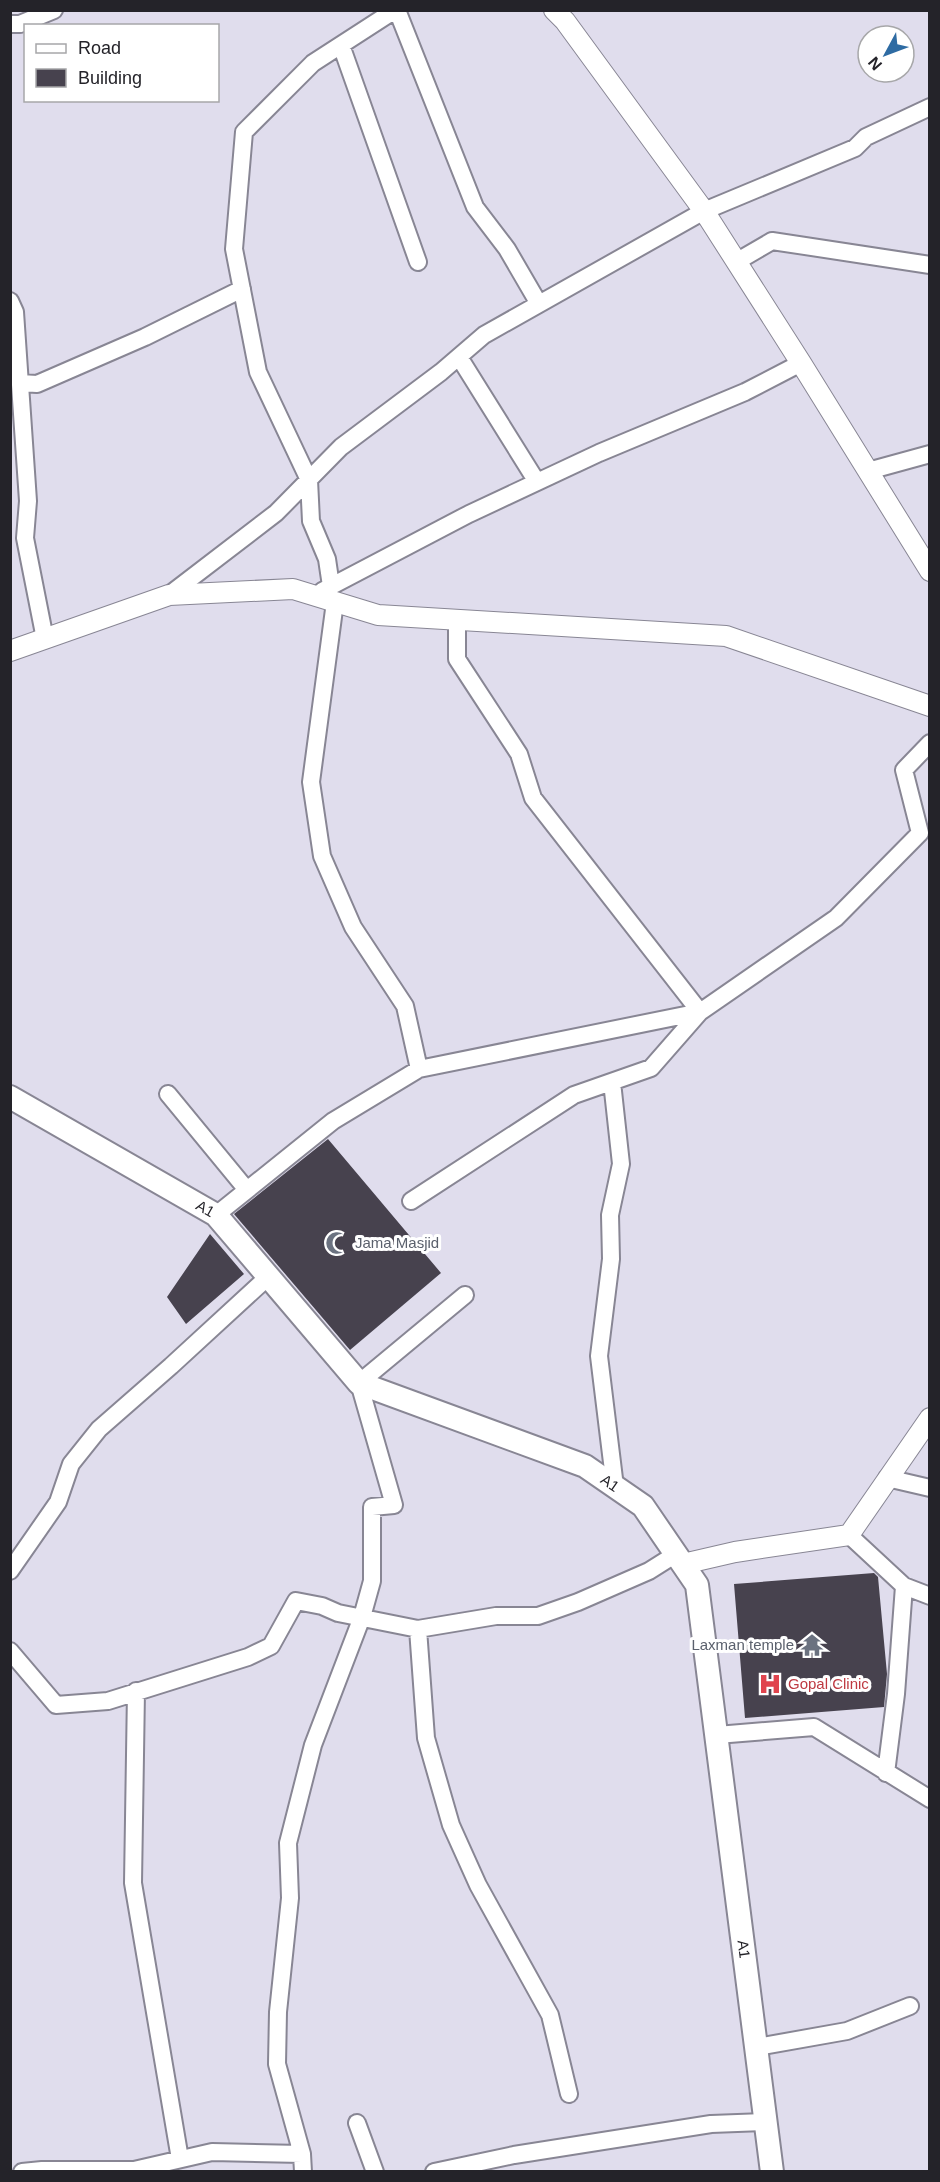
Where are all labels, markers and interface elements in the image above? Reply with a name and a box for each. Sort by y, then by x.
legend [24,24,219,102]
north arrow [856,24,916,84]
text: Road [78,38,121,58]
text: N [865,54,885,73]
text: Building [78,68,142,88]
street label: A1 [193,1196,218,1220]
mosque icon: Jama Masjid [324,1230,350,1256]
place label: Jama Masjid [355,1234,439,1251]
street label: A1 [598,1471,623,1495]
temple icon: Laxman temple [799,1632,825,1658]
place label: Laxman temple [691,1636,794,1653]
hospital icon: Gopal Clinic [757,1671,783,1697]
place label: Gopal Clinic [788,1675,869,1692]
street label: A1 [734,1939,754,1959]

